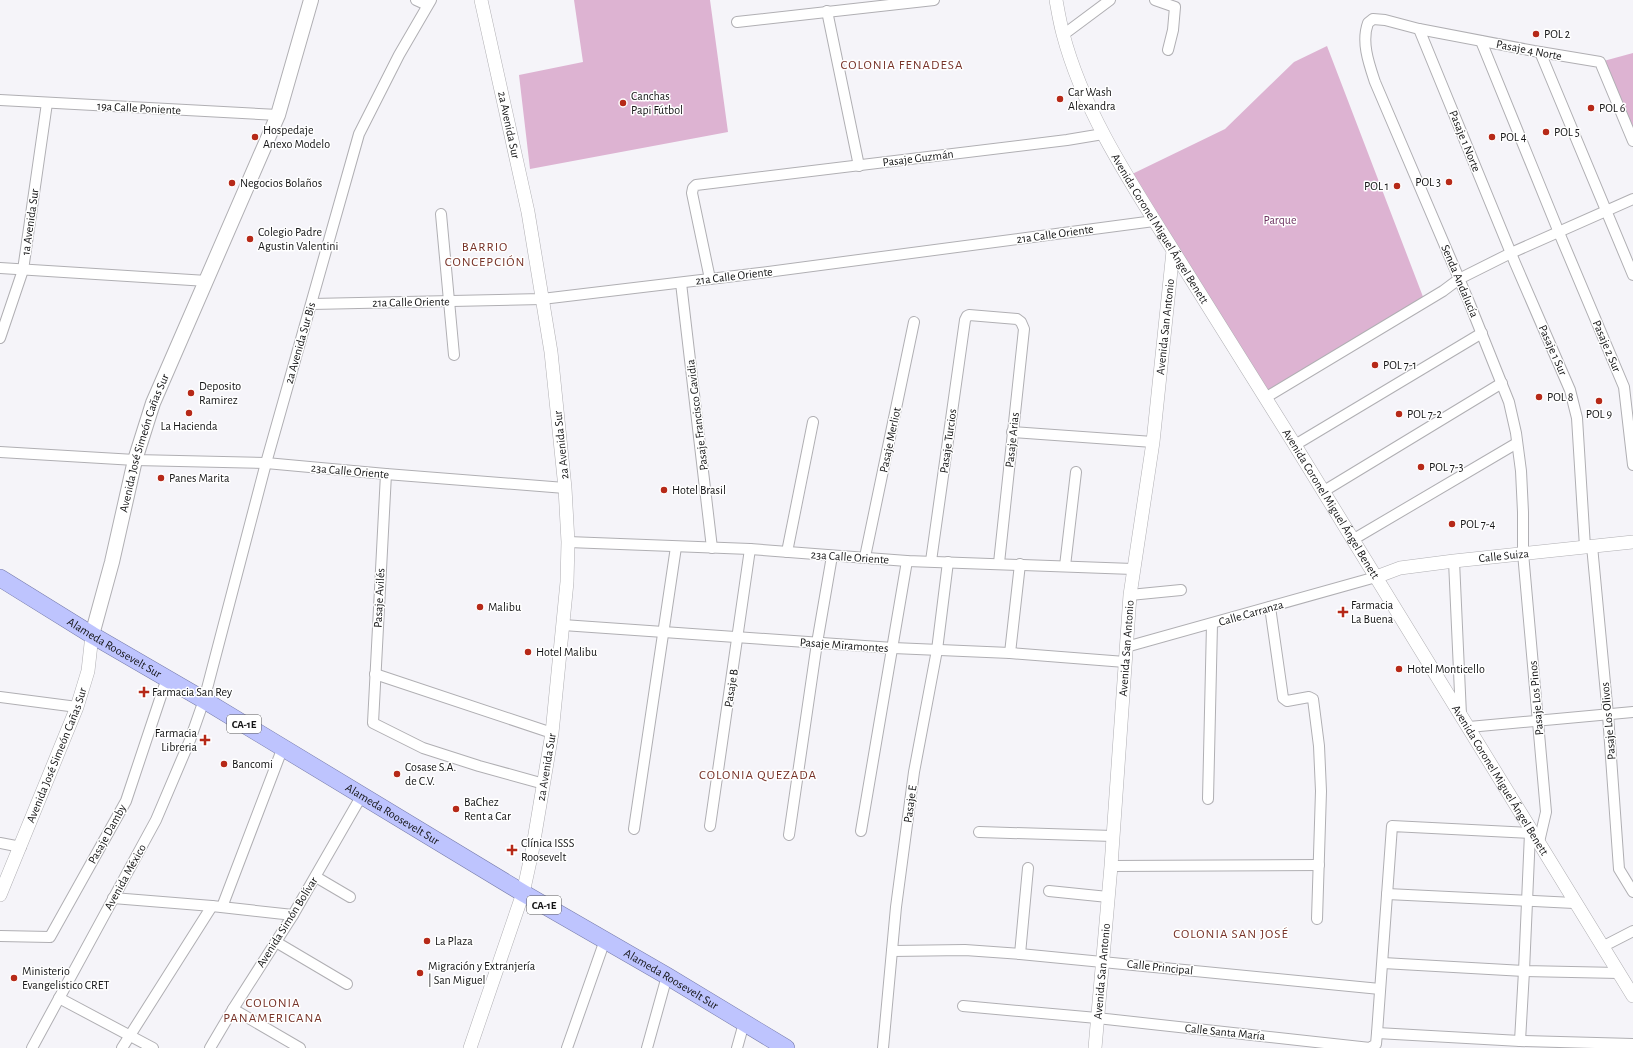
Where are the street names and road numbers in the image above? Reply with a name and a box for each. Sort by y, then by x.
street label: Pasaje 4 Norte [1495,38,1563,63]
street label: 2a Avenida Sur [496,90,522,160]
street label: 19a Calle Poniente [97,100,181,116]
street label: Pasaje 1 Norte [1446,109,1483,174]
street label: Pasaje Guzmán [882,148,954,169]
street label: Avenida Coronel Miguel Ángel Benett [1109,152,1211,306]
street label: 1a Avenida Sur [19,188,41,256]
street label: 21a Calle Oriente [1016,223,1094,245]
street label: Senda Andalucía [1439,243,1481,320]
street label: 21a Calle Oriente [695,265,773,287]
street label: Avenida San Antonio [1154,278,1176,375]
street label: 21a Calle Oriente [372,295,450,309]
street label: 2a Avenida Sur Bis [283,301,317,385]
street label: Pasaje 2 Sur [1590,318,1623,374]
street label: Pasaje 1 Sur [1536,323,1569,378]
street label: Pasaje Francisco Gavidia [684,358,711,471]
street label: Avenida José Simeón Cañas Sur [117,372,171,514]
street label: Pasaje Merliot [877,406,904,474]
street label: Pasaje Turcios [938,408,959,474]
street label: 2a Avenida Sur [551,410,571,480]
street label: Pasaje Arias [1003,412,1022,468]
street label: Avenida Coronel Miguel Ángel Benett [1280,427,1382,581]
street label: 23a Calle Oriente [310,462,390,480]
street label: Calle Suiza [1478,547,1530,564]
street label: 23a Calle Oriente [810,548,890,566]
street label: Pasaje Avilés [371,568,388,628]
street label: Calle Carranza [1217,598,1285,628]
street label: Avenida San Antonio [1117,600,1136,697]
street label: Alameda Roosevelt Sur [65,615,164,680]
street label: Pasaje Miramontes [799,636,889,655]
street label: Pasaje Los Pinos [1527,660,1546,736]
street label: Pasaje B [722,668,741,708]
street label: Pasaje Los Olivos [1599,682,1618,760]
street label: Avenida José Simeón Cañas Sur [24,686,89,824]
street label: Avenida Coronel Miguel Ángel Benett [1450,703,1551,857]
road number: CA-1E [227,715,261,733]
street label: 2a Avenida Sur [535,732,558,802]
street label: Alameda Roosevelt Sur [344,781,441,847]
street label: Pasaje E [901,784,920,824]
street label: Pasaje Damby [86,802,129,866]
street label: Avenida México [102,842,148,912]
street label: Avenida Simón Bolívar [254,874,320,969]
road number: CA-1E [527,896,561,914]
street label: Avenida San Antonio [1092,923,1112,1020]
street label: Alameda Roosevelt Sur [622,947,721,1012]
street label: Calle Principal [1126,958,1194,976]
street label: Calle Santa María [1184,1022,1266,1042]

